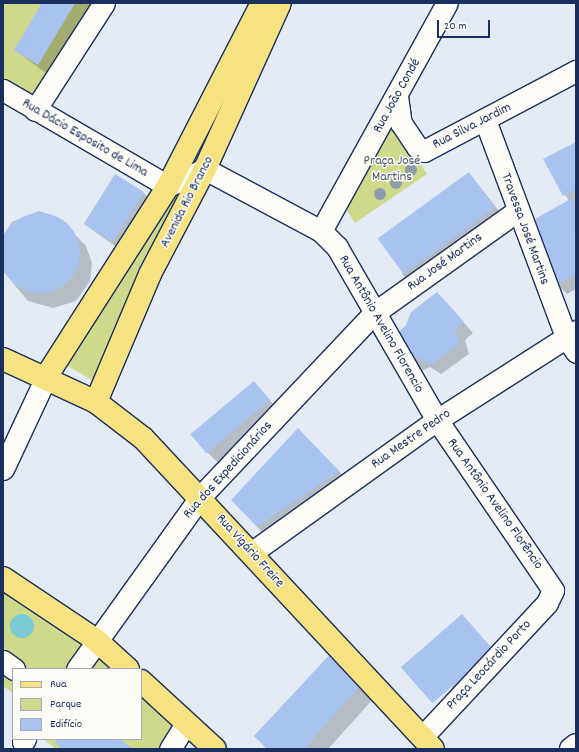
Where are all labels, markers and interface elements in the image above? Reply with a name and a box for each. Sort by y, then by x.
scale bar [439,12,492,38]
text: 20 m [444,18,467,35]
street label: Rua João Condé [370,56,424,136]
street label: Rua Dácio Esposito de Lima [19,95,151,181]
street label: Rua Silva Jardim [430,99,514,153]
street label: Avenida Rio Branco [157,153,217,251]
park label: Praça José Martins [364,153,420,186]
street label: Travessa José Martins [497,171,553,287]
street label: Rua José Martins [404,229,486,295]
street label: Rua Antônio Avelino Florencio [335,252,427,396]
street label: Rua Mestre Pedro [368,405,454,473]
street label: Rua dos Expedicionários [180,418,276,522]
street label: Rua Antônio Avelino Florêncio [443,435,547,573]
street label: Rua Vigário Freire [212,511,288,591]
street label: Praça Leocárdio Porto [443,616,535,714]
legend [12,668,142,740]
text: Rua [50,676,67,693]
text: Parque [50,696,81,713]
text: Edifício [50,716,82,733]

